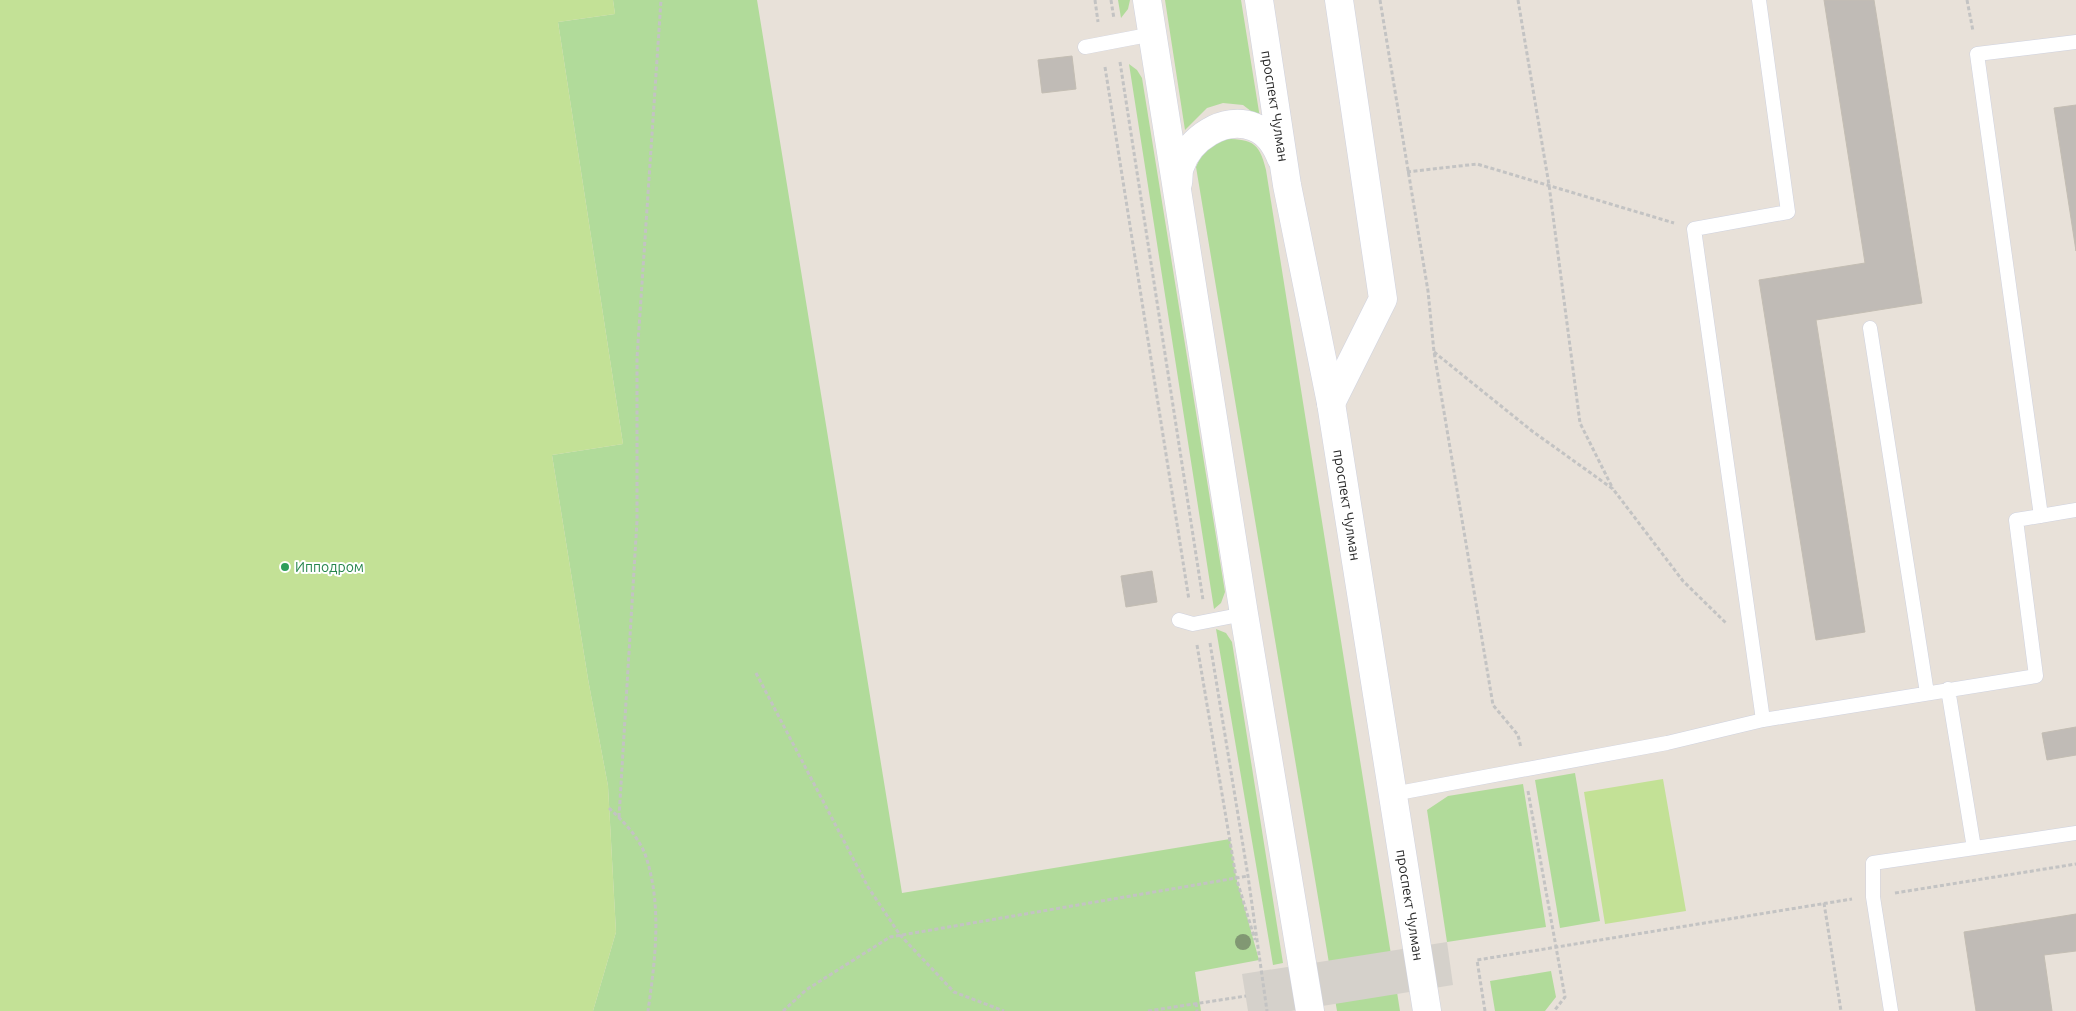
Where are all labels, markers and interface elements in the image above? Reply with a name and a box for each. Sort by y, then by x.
street label: проспект Чулман [1258,49,1292,163]
street label: проспект Чулман [1330,448,1364,562]
place label: Ипподром [295,559,364,575]
marker: Ипподром [279,561,291,573]
street label: проспект Чулман [1393,848,1427,962]

